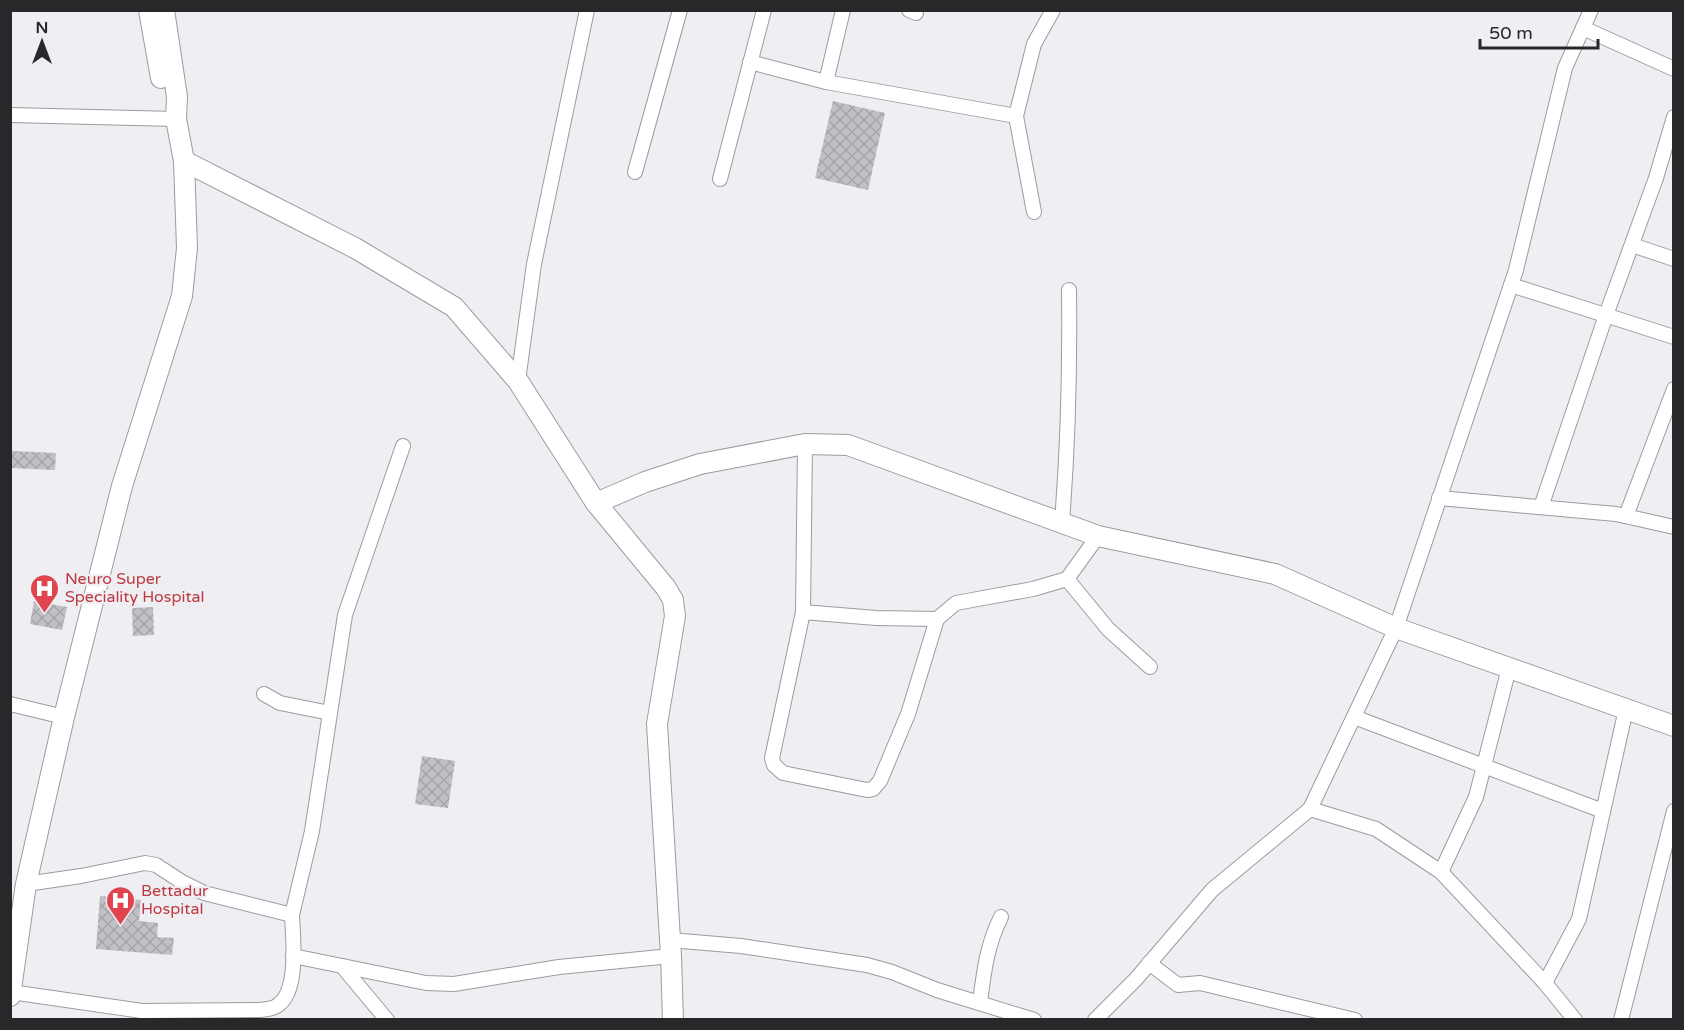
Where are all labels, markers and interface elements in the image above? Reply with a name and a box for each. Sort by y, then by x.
north arrow [12,12,72,72]
scale bar [1480,12,1598,50]
text: N [36,18,48,38]
text: 50 m [1489,22,1533,44]
place label: Neuro Super Speciality Hospital [65,569,205,607]
hospital icon: Neuro Super Speciality Hospital [28,572,60,614]
place label: Bettadur Hospital [141,881,209,919]
hospital icon: Bettadur Hospital [104,884,136,926]

